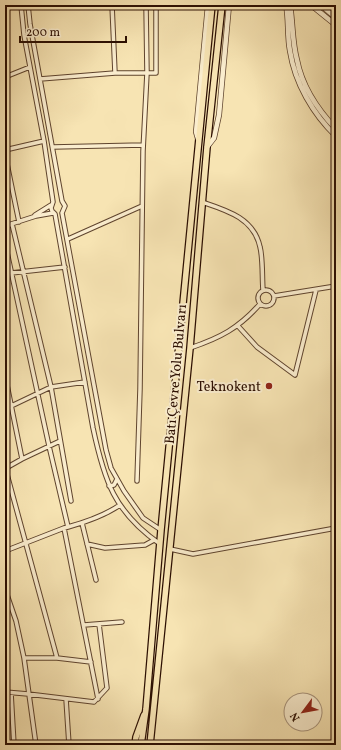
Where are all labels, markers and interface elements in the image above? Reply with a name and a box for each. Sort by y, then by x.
scale bar [20,18,126,44]
text: 200 m [26,25,60,41]
street label: Batı Çevre Yolu Bulvarı [161,303,192,445]
place label: Teknokent [197,378,261,397]
marker: Teknokent [264,381,274,391]
north arrow [283,692,323,732]
text: N [287,709,304,724]

